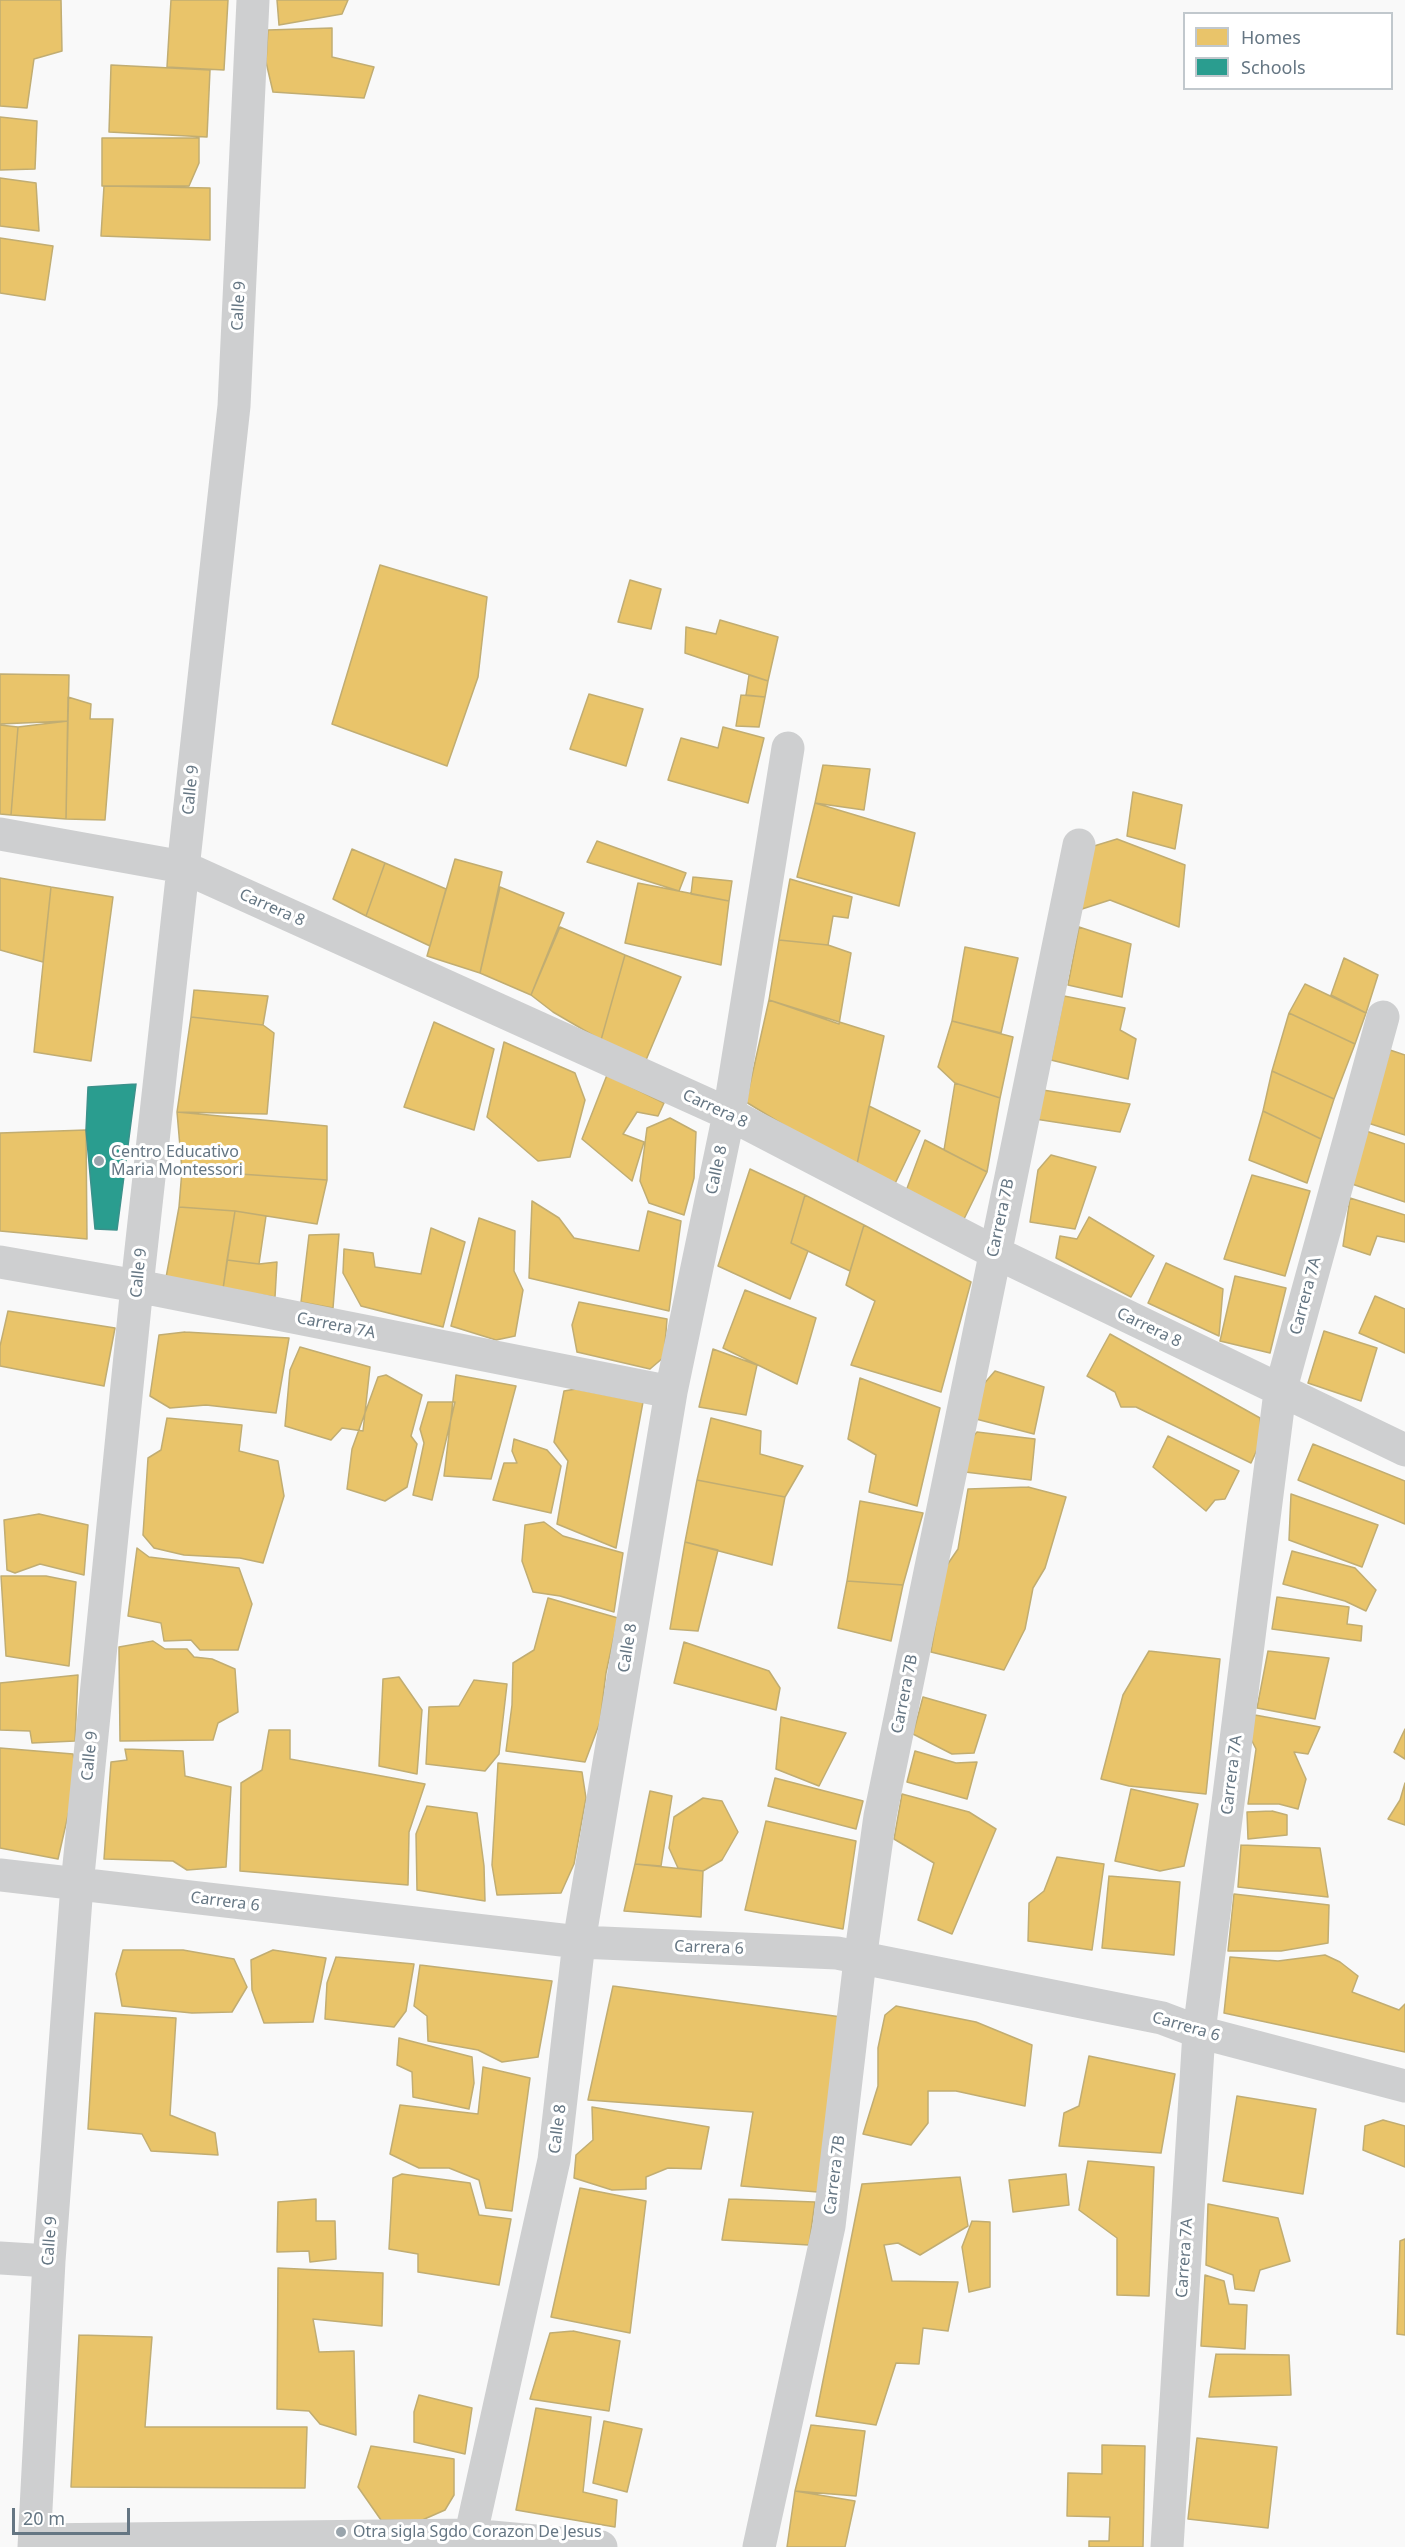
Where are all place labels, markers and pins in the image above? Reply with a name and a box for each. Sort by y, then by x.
place label: Centro Educativo Maria Montessori [111,1142,243,1180]
marker: Centro Educativo Maria Montessori [92,1154,106,1168]
place label: Otra sigla Sgdo Corazon De Jesus [353,2522,602,2542]
marker: Otra sigla Sgdo Corazon De Jesus [334,2525,348,2539]

